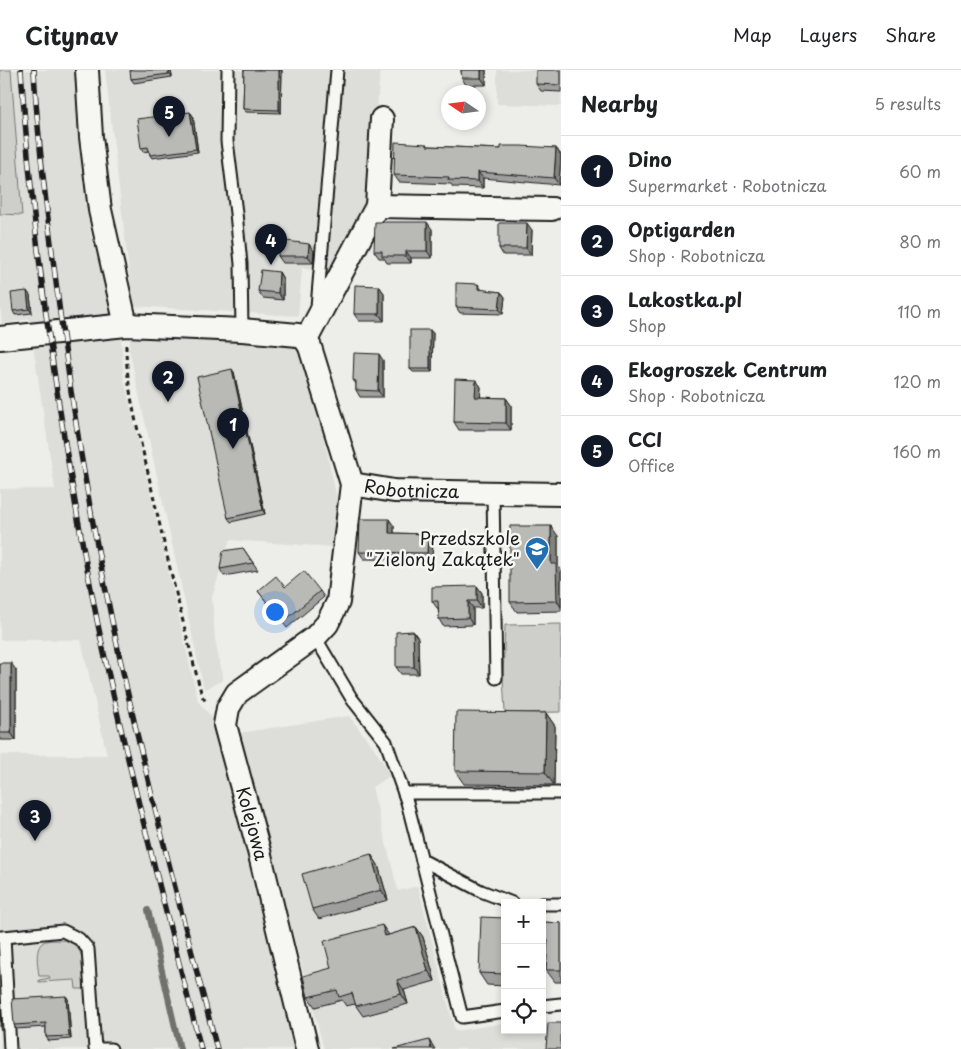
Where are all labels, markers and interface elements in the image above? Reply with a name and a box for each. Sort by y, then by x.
text: Citynav [25,17,118,53]
text: Map [733,21,772,48]
text: Layers [800,21,857,48]
text: Share [885,21,936,48]
north arrow [441,85,486,130]
text: Nearby [581,87,658,119]
text: 5 results [874,91,941,115]
pin: 5 [153,96,185,137]
text: Dino [628,145,672,173]
text: 1 [593,159,601,183]
text: 60 m [899,159,941,183]
text: Supermarket · Robotnicza [628,173,827,197]
text: Optigarden [628,215,735,243]
pin: 4 [255,224,287,265]
text: 2 [591,229,603,253]
text: 80 m [899,229,941,253]
text: Shop · Robotnicza [628,243,765,267]
text: Lakostka.pl [628,285,742,313]
text: 3 [592,299,602,323]
text: 110 m [898,299,941,323]
text: Shop [628,313,666,337]
text: Ekogroszek Centrum [628,355,827,383]
pin: 2 [152,361,184,402]
text: 4 [592,369,602,393]
text: 120 m [894,369,941,393]
text: Shop · Robotnicza [628,383,765,407]
pin: 1 [217,408,249,449]
text: CCI [628,425,662,453]
text: 5 [592,439,602,463]
text: 160 m [893,439,941,463]
text: Office [628,453,675,477]
street label: Robotnicza [362,471,460,504]
place label: Przedszkole "Zielony Zakątek" [366,524,520,572]
school or university icon: Przedszkole "Zielony Zakątek" [524,536,550,570]
your location [262,599,288,625]
street label: Kolejowa [230,783,276,864]
pin: 3 [19,800,51,841]
map controls [501,899,546,1034]
button: + [501,899,546,944]
button: − [501,944,546,989]
button: locate [501,989,546,1034]

